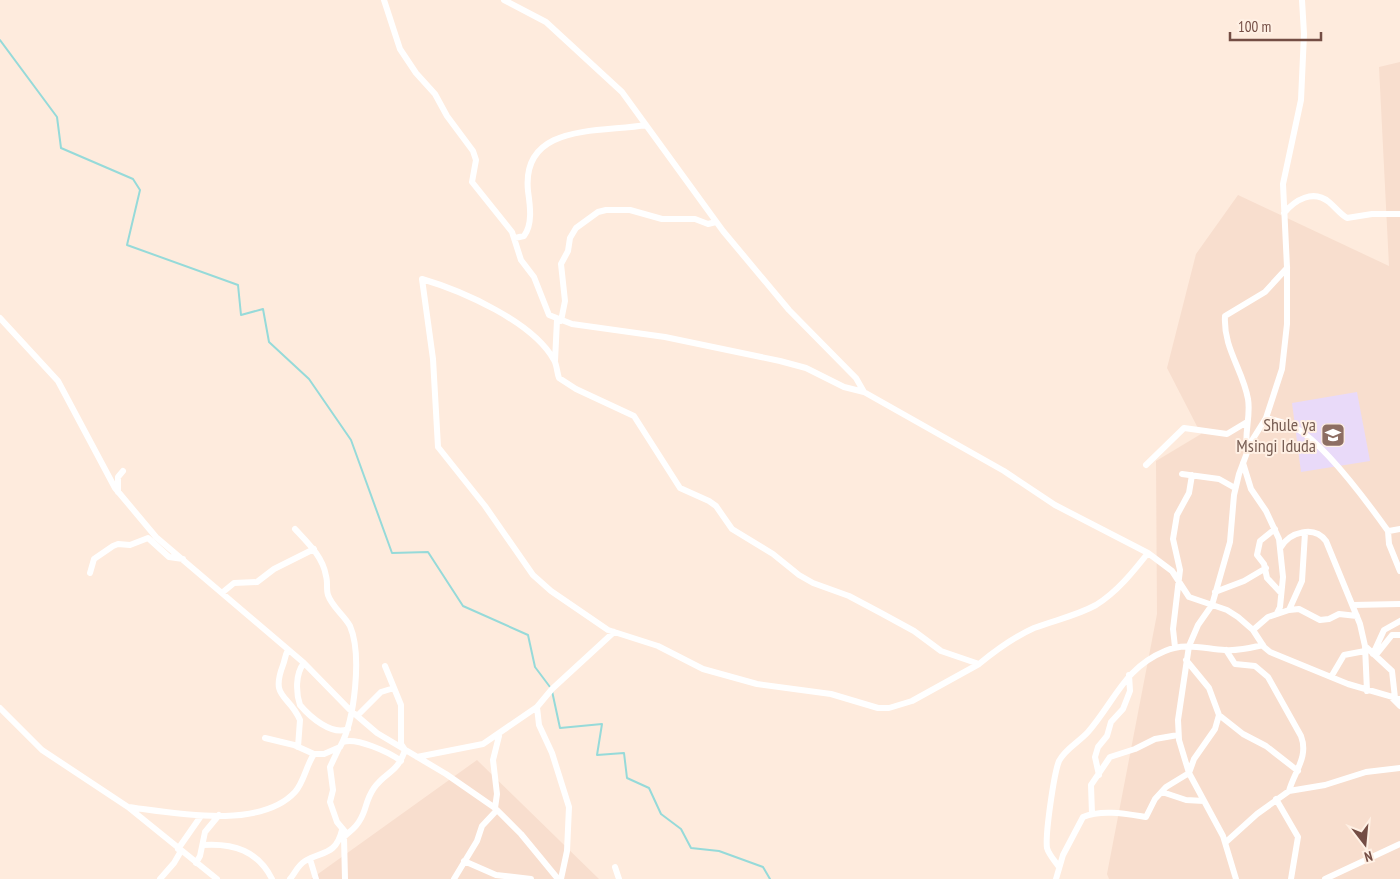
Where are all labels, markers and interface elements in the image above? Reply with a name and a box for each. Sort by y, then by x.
scale bar [1230,10,1321,42]
text: 100 m [1238,17,1271,36]
place label: Shule ya Msingi Iduda [1236,413,1316,457]
school or university icon: Shule ya Msingi Iduda [1320,422,1346,448]
north arrow [1340,819,1390,869]
text: N [1362,847,1375,866]

